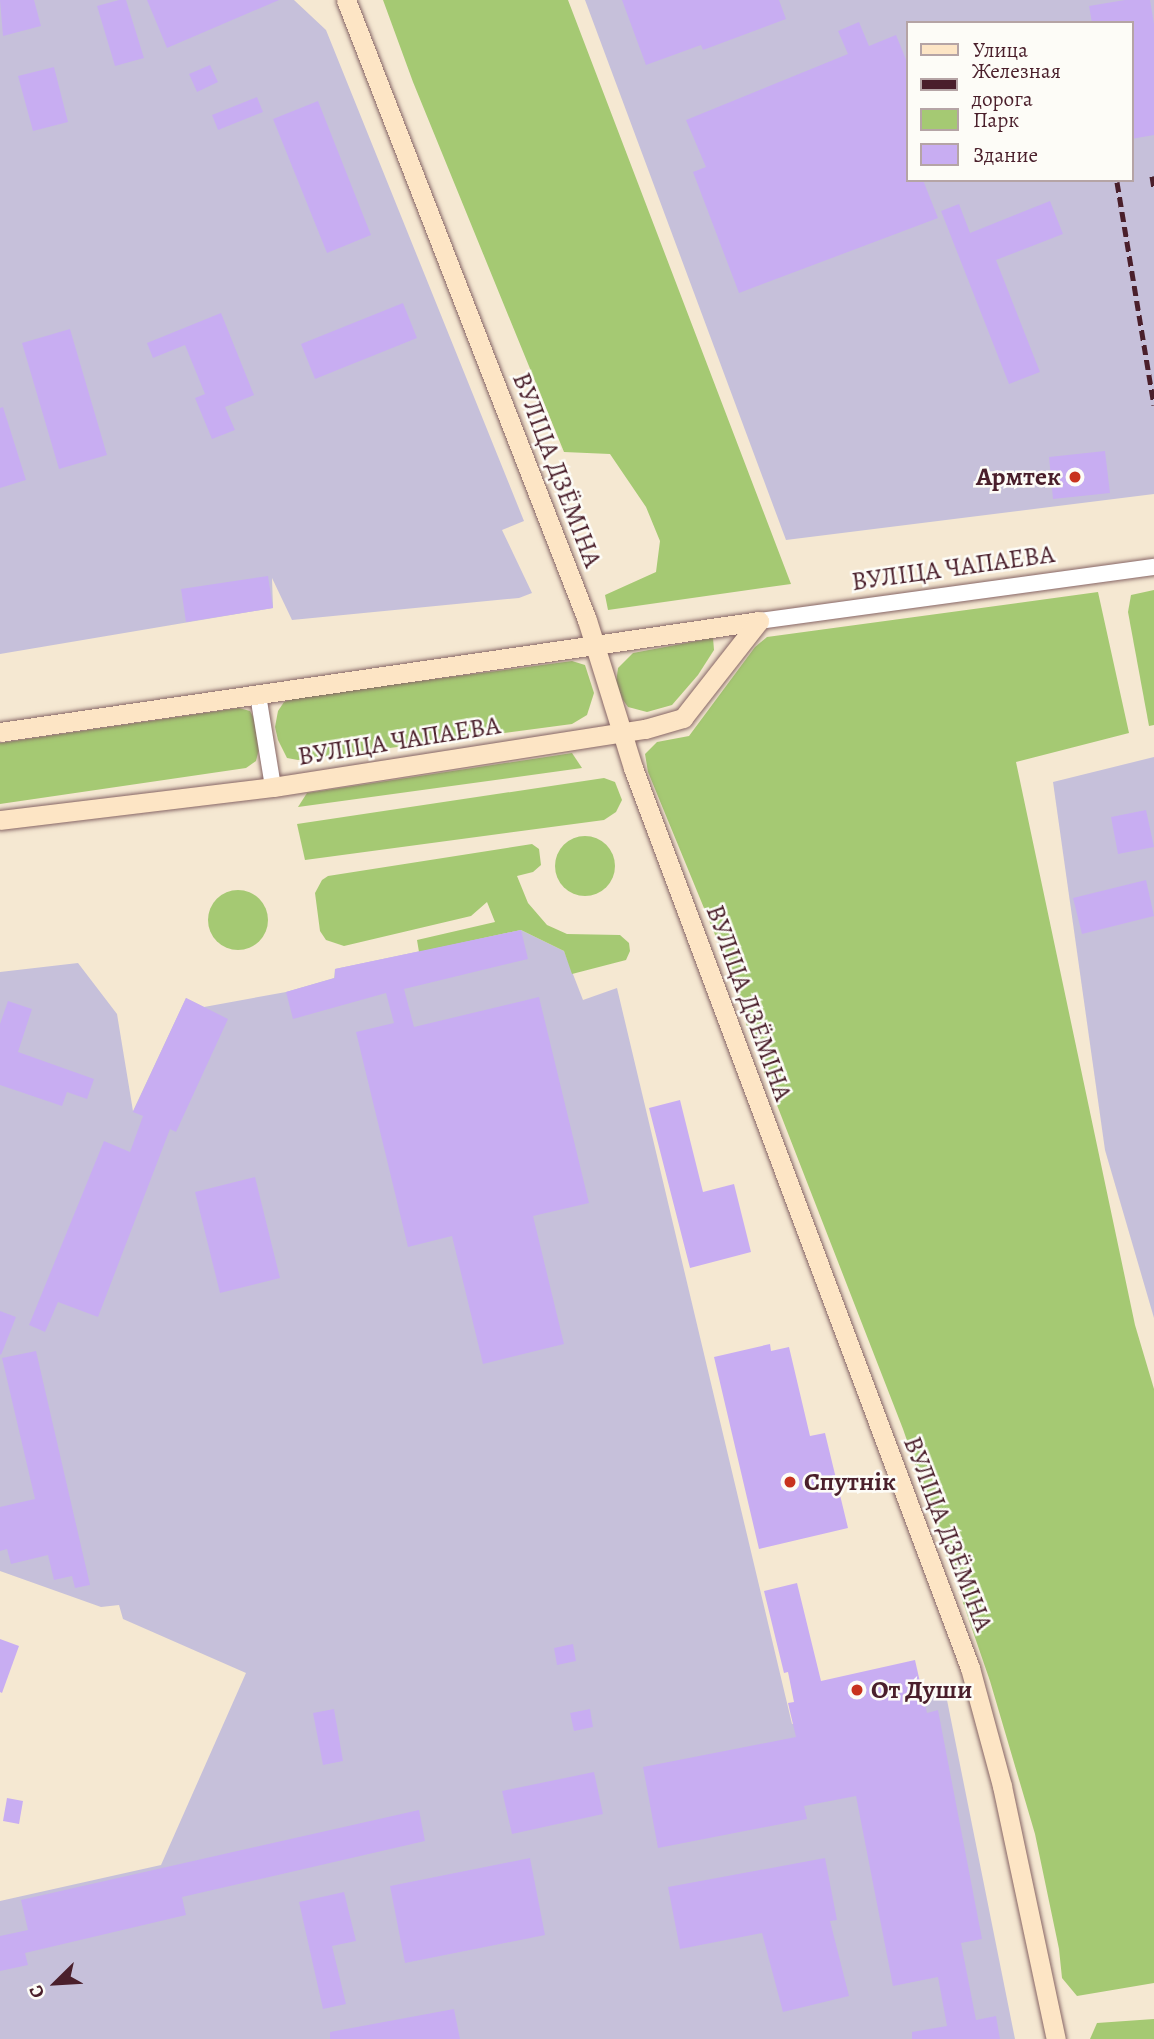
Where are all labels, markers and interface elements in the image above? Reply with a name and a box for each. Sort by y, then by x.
legend [906,21,1133,182]
text: Улица [973,36,1028,64]
text: Железная дорога [972,57,1061,113]
text: Парк [973,106,1019,134]
text: Здание [973,141,1038,169]
street label: ВУЛІЦА ДЗЁМІНА [505,368,609,572]
place label: Армтек [976,461,1061,493]
marker: Армтек [1067,469,1083,485]
street label: ВУЛІЦА ЧАПАЕВА [850,538,1056,598]
street label: ВУЛІЦА ЧАПАЕВА [296,710,502,772]
street label: ВУЛІЦА ДЗЁМІНА [699,901,799,1105]
street label: ВУЛІЦА ДЗЁМІНА [896,1432,1000,1636]
place label: Спутнік [804,1466,896,1498]
marker: Спутнік [782,1474,798,1490]
place label: От Души [871,1674,972,1706]
marker: От Души [849,1682,865,1698]
north arrow [21,1948,91,2018]
text: С [23,1981,51,2002]

